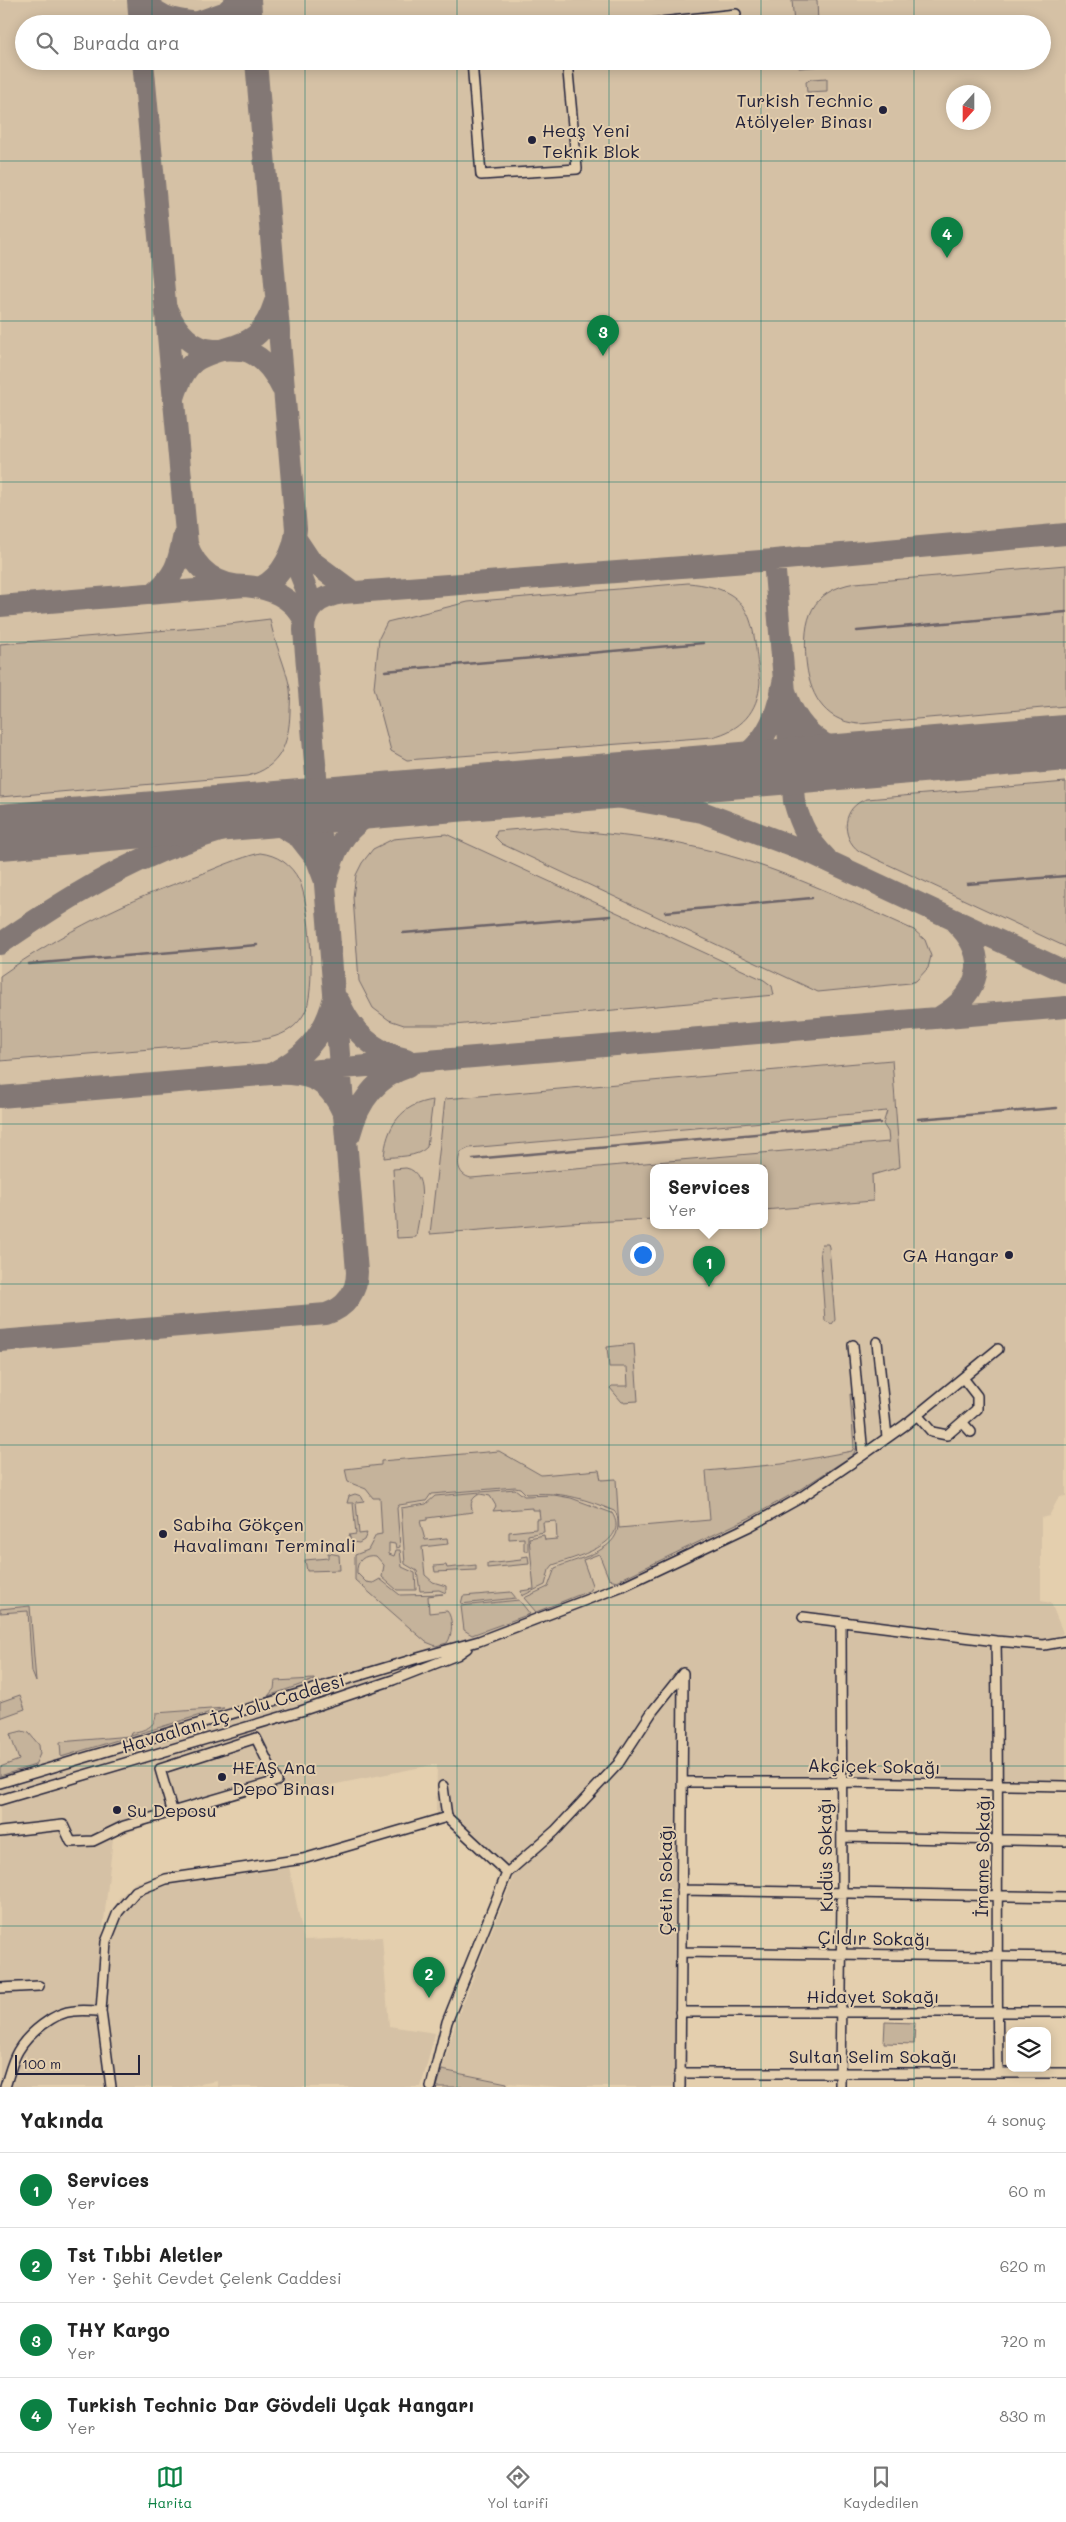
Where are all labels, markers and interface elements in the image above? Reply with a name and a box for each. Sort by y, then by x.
search box [15,15,1051,70]
icon: search [33,29,61,57]
text: Burada ara [73,30,180,55]
north arrow [946,85,991,130]
place label: Turkish Technic Atölyeler Binası [734,88,873,133]
marker: Turkish Technic Atölyeler Binası [877,104,889,116]
place label: Heaş Yeni Teknik Blok [542,118,639,163]
marker: Heaş Yeni Teknik Blok [526,134,538,146]
pin: 4 [931,217,963,258]
pin: 3 [587,315,619,356]
popup [650,1164,768,1229]
text: Services [668,1174,750,1199]
text: Yer [668,1199,696,1220]
your location [630,1242,656,1268]
place label: GA Hangar [903,1243,999,1267]
pin: 1 [693,1246,725,1287]
marker: GA Hangar [1003,1249,1015,1261]
place label: Sabiha Gökçen Havalimanı Terminali [173,1512,356,1557]
marker: Sabiha Gökçen Havalimanı Terminali [157,1528,169,1540]
street label: Havaalanı İç Yolu Caddesi [118,1668,348,1758]
street label: Akçiçek Sokağı [807,1753,941,1779]
place label: HEAŞ Ana Depo Binası [232,1755,335,1800]
marker: HEAŞ Ana Depo Binası [216,1771,228,1783]
street label: İmame Sokağı [969,1795,995,1917]
place label: Su Deposu [127,1798,217,1822]
street label: Kudüs Sokağı [812,1798,838,1912]
marker: Su Deposu [111,1804,123,1816]
street label: Çetin Sokağı [653,1825,677,1935]
street label: Çıldır Sokağı [818,1925,930,1951]
pin: 2 [413,1957,445,1998]
street label: Hidayet Sokağı [807,1984,939,2008]
map controls [1006,2027,1051,2072]
button: layers [1006,2027,1051,2072]
street label: Sultan Selim Sokağı [789,2044,957,2068]
scale bar [15,2052,140,2075]
text: 100 m [22,2054,61,2073]
text: Yakında [20,2106,104,2133]
text: 4 sonuç [987,2109,1046,2130]
text: Services [67,2167,149,2192]
text: 1 [32,2180,40,2201]
text: 60 m [1009,2180,1046,2201]
text: Yer [67,2192,95,2213]
text: Tst Tıbbi Aletler [67,2242,223,2267]
text: 2 [32,2255,40,2276]
text: 620 m [1000,2255,1046,2276]
text: Yer · Şehit Cevdet Çelenk Caddesi [67,2267,342,2288]
text: THY Kargo [67,2317,170,2342]
text: 3 [31,2330,41,2351]
text: 720 m [1000,2330,1046,2351]
text: Yer [67,2342,95,2363]
text: Turkish Technic Dar Gövdeli Uçak Hangarı [67,2392,475,2417]
text: 4 [31,2405,41,2426]
text: 830 m [999,2405,1046,2426]
text: Yer [67,2417,95,2438]
tab: Harita [147,2463,192,2512]
tab: Yol tarifi [487,2463,549,2512]
tab: Kaydedilen [843,2463,919,2512]

